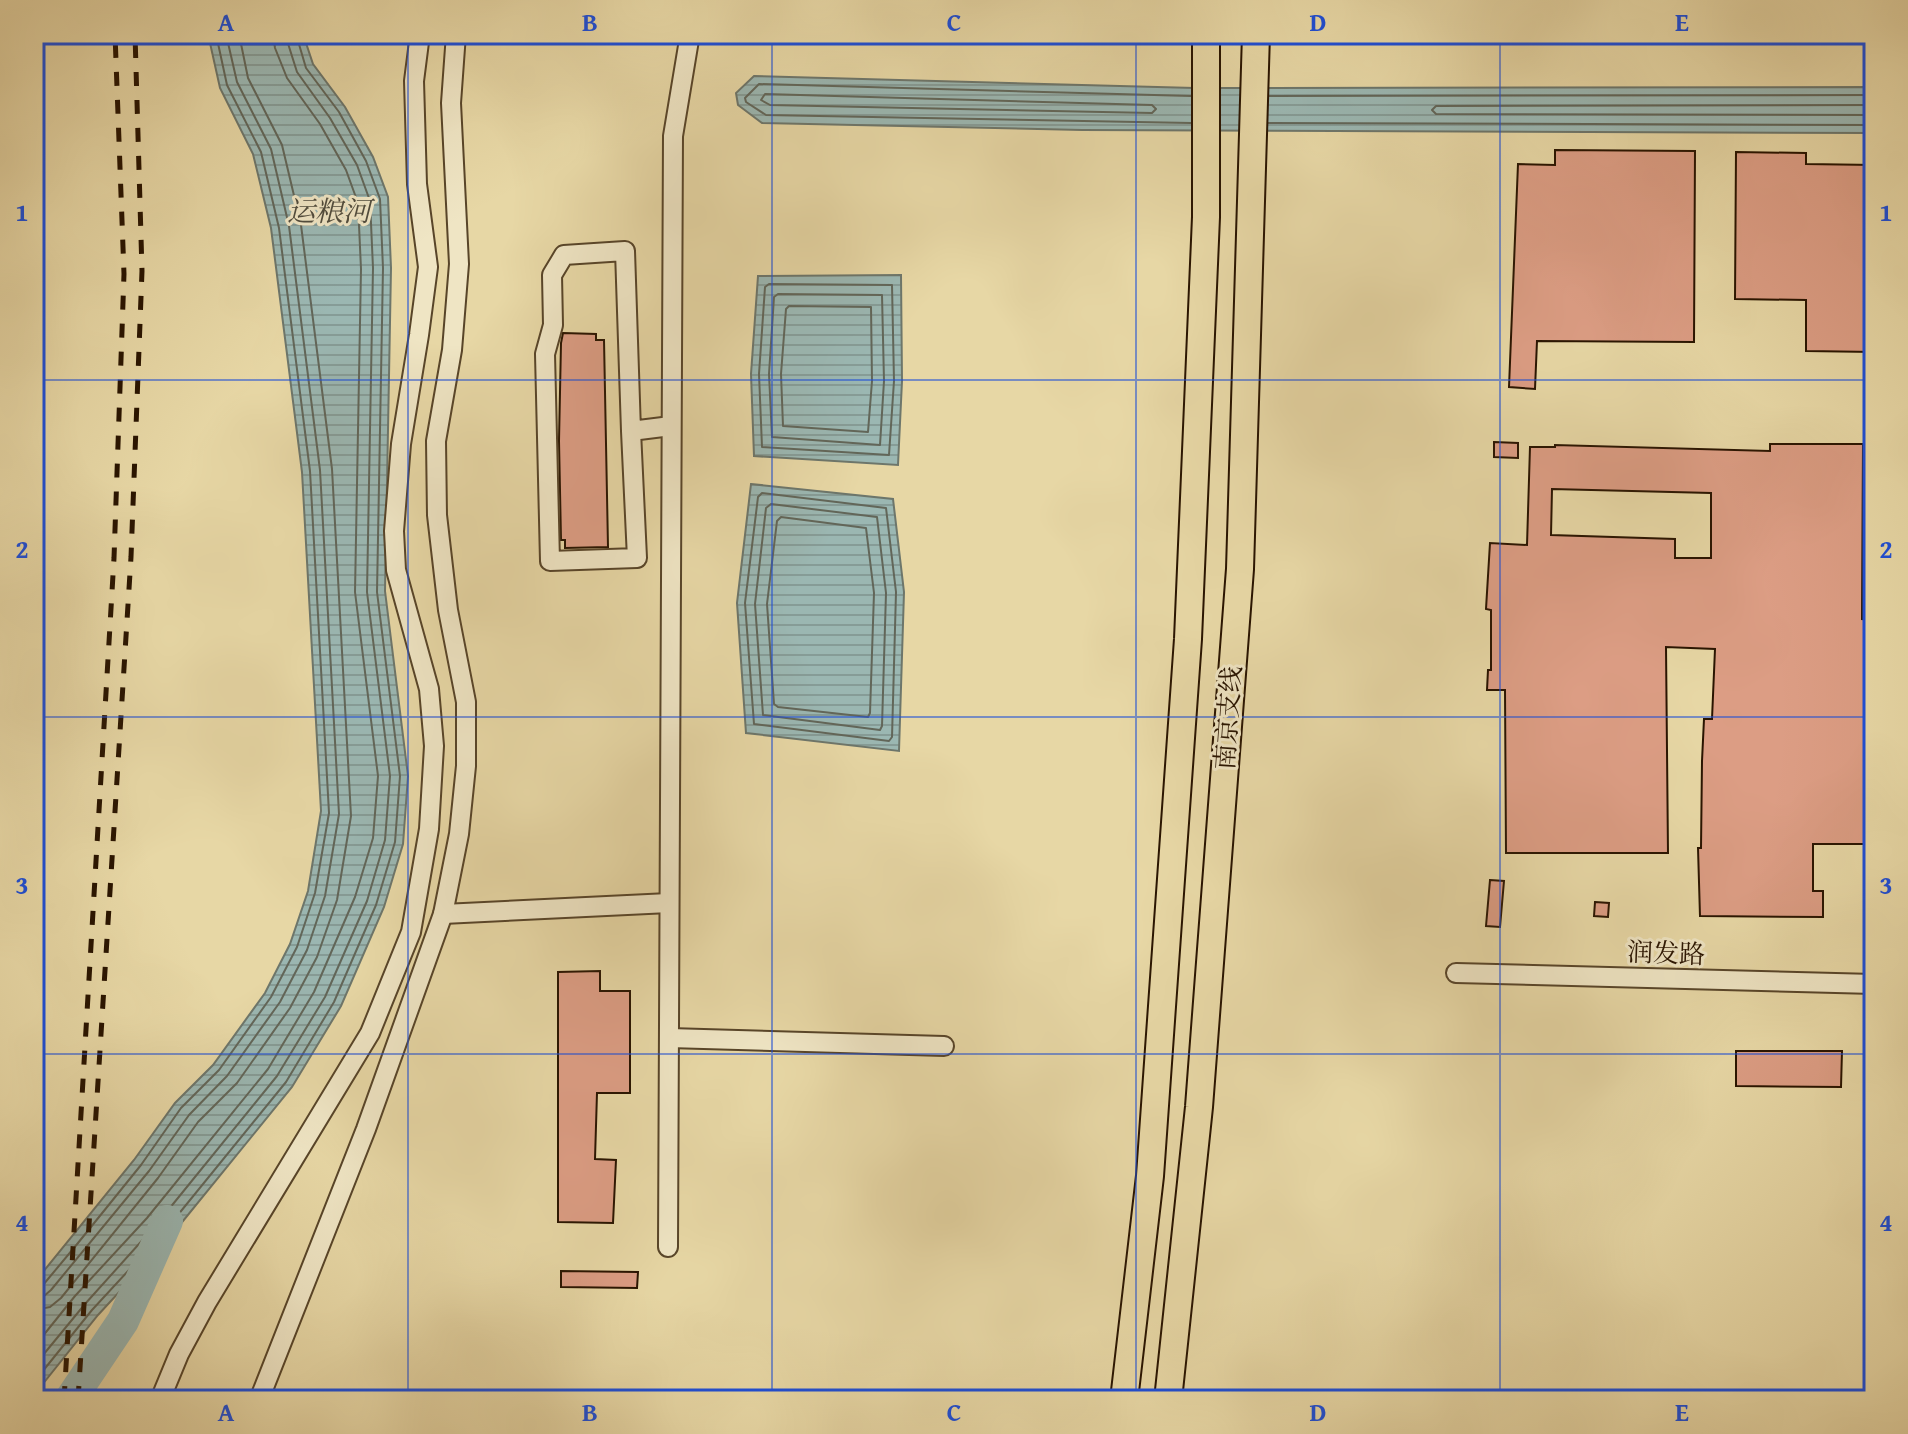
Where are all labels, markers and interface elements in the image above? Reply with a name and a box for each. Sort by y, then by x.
text: A [218,2,235,41]
text: B [582,2,598,41]
text: C [947,2,961,41]
text: D [1310,2,1326,41]
text: E [1675,2,1689,41]
water label: 运粮河 [287,190,376,231]
text: 1 [15,192,29,231]
text: 1 [1879,192,1893,231]
text: 2 [15,529,29,568]
text: 2 [1879,529,1893,568]
street label: 南京支线 [1204,665,1251,771]
text: 3 [15,865,29,904]
text: 3 [1879,865,1893,904]
street label: 润发路 [1626,932,1706,973]
text: 4 [15,1202,29,1241]
text: 4 [1879,1202,1893,1241]
text: A [218,1392,235,1431]
text: B [582,1392,598,1431]
text: C [947,1392,961,1431]
text: D [1310,1392,1326,1431]
text: E [1675,1392,1689,1431]

